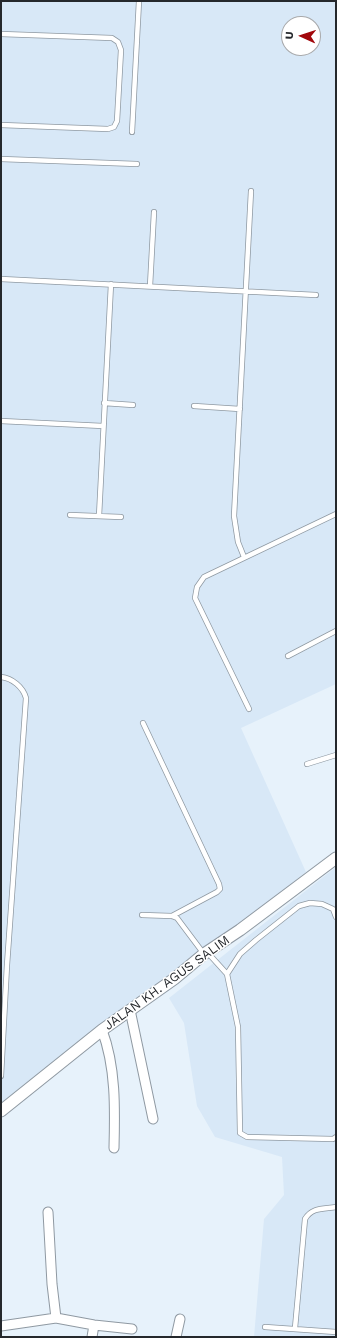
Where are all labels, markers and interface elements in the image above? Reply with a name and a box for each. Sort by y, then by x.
north arrow [281,16,321,56]
text: U [283,31,296,40]
street label: JALAN KH. AGUS SALIM [101,932,233,1034]

